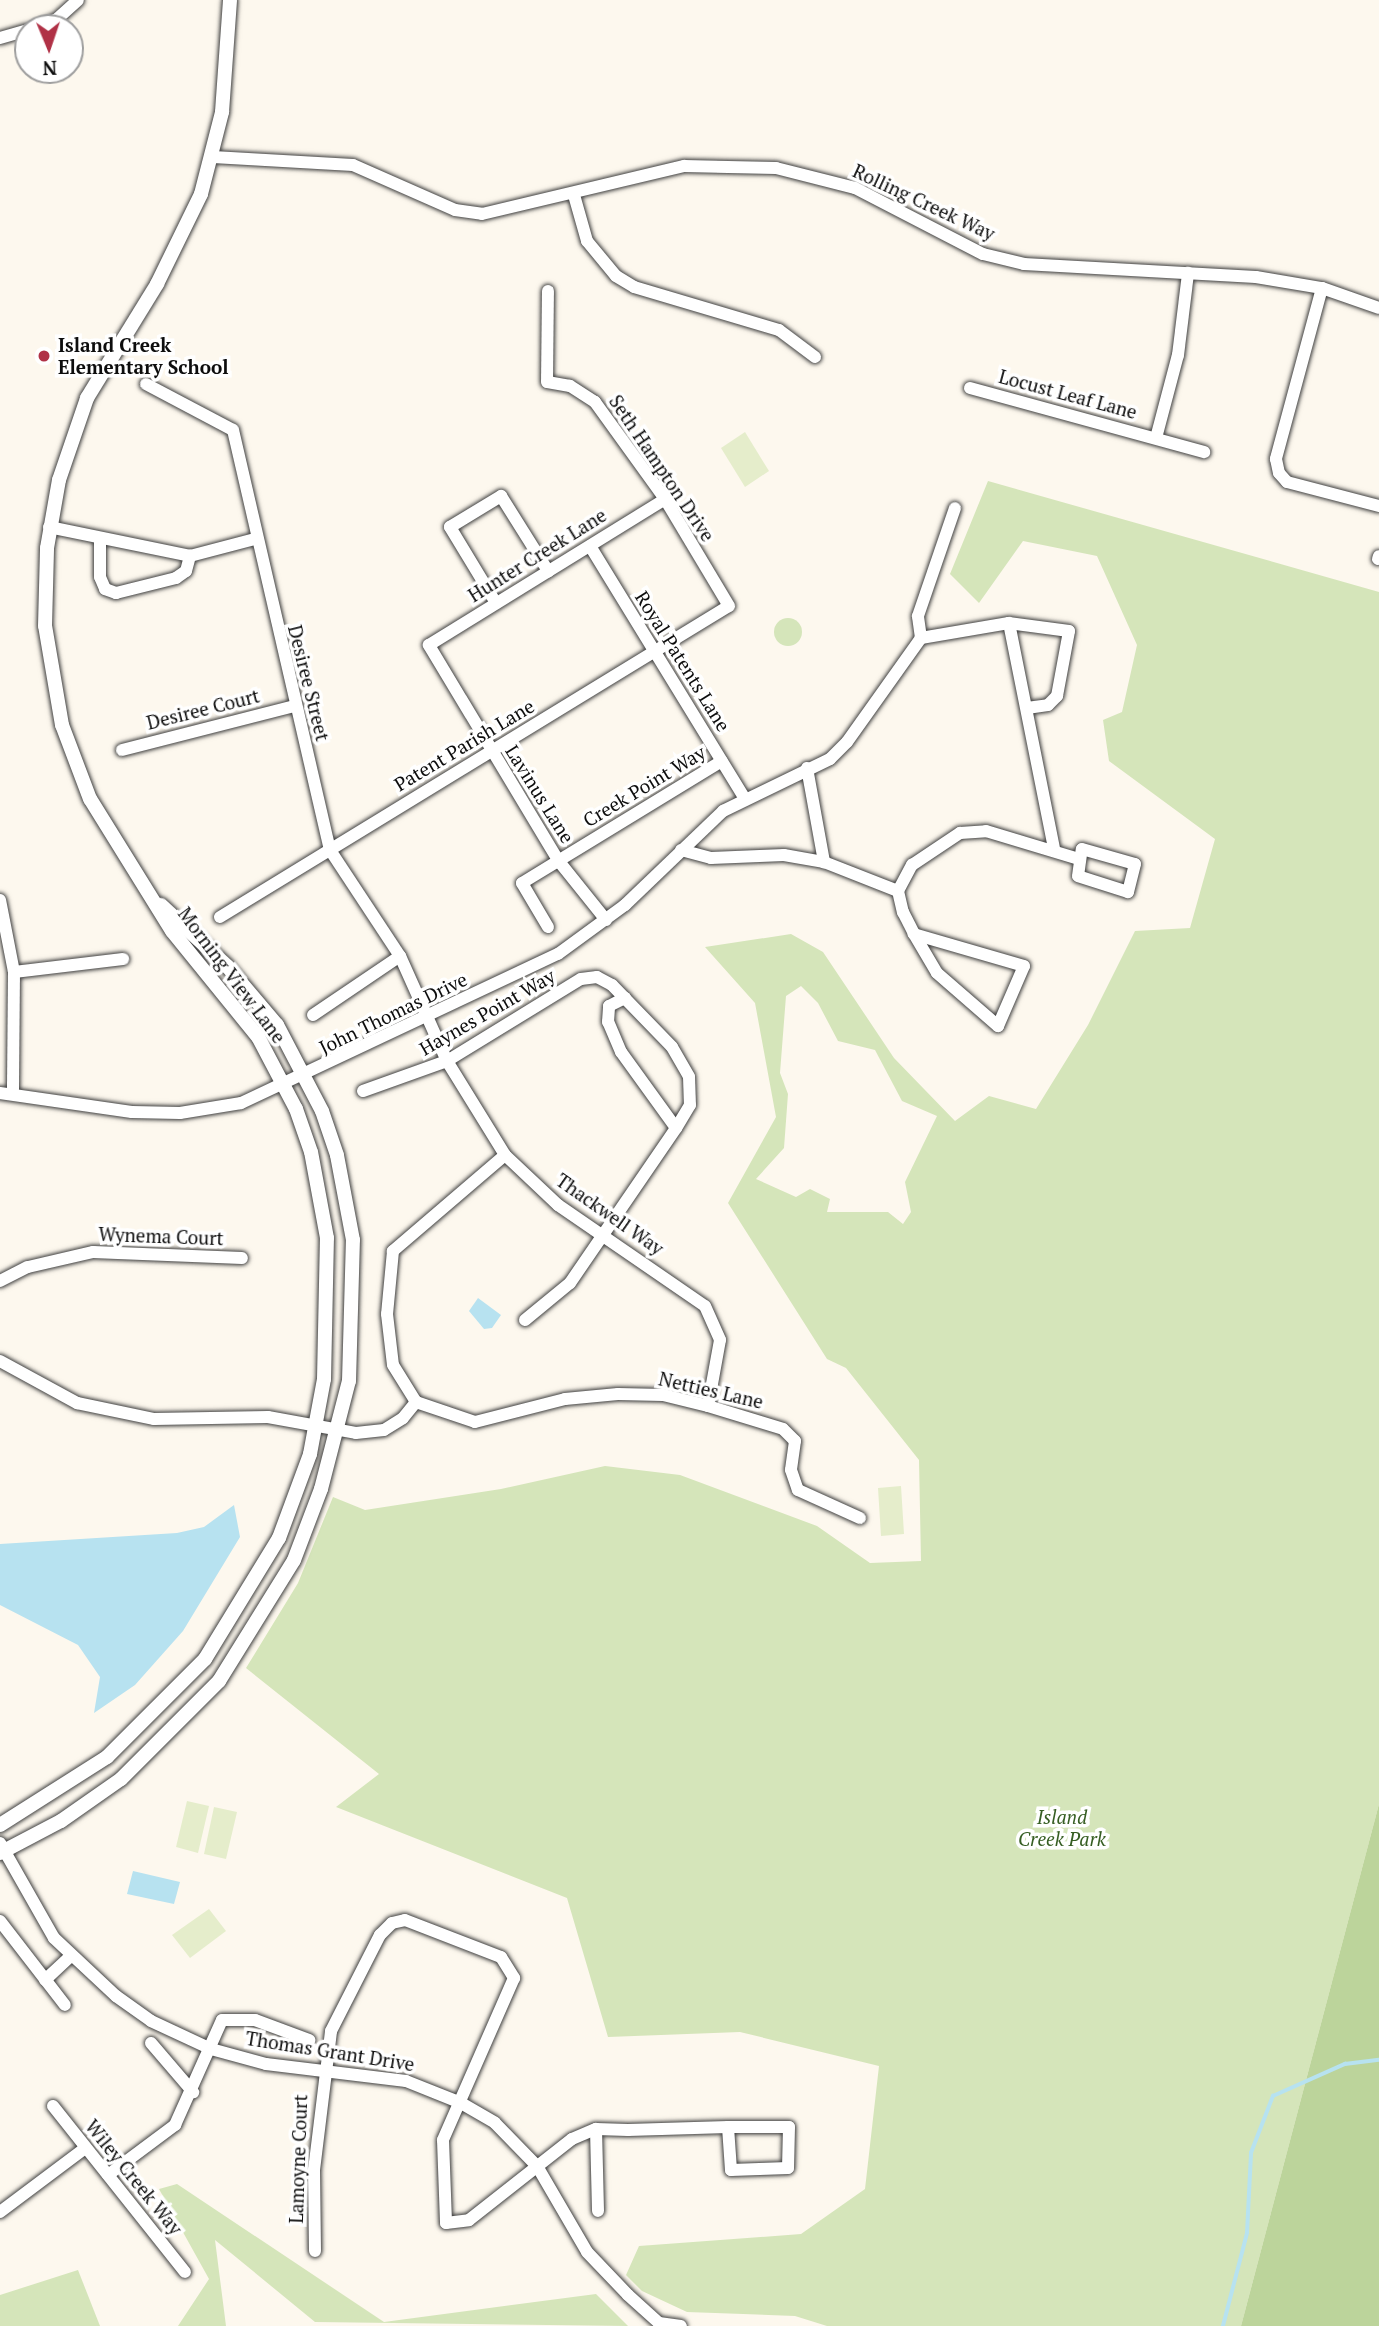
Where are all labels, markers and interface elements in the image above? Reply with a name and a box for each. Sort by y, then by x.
north arrow [14,14,84,84]
text: N [42,56,57,81]
street label: Rolling Creek Way [849,159,999,245]
place label: Island Creek Elementary School [58,334,229,378]
marker: Island Creek Elementary School [36,348,52,364]
street label: Locust Leaf Lane [996,365,1140,423]
street label: Seth Hampton Drive [605,390,719,546]
street label: Hunter Creek Lane [464,503,610,607]
street label: Royal Patents Lane [631,587,735,735]
street label: Desiree Street [284,623,334,743]
street label: Desiree Court [144,684,262,734]
street label: Patent Parish Lane [390,694,538,796]
street label: Lavinus Lane [501,741,579,847]
street label: Creek Point Way [579,741,709,831]
street label: Morning View Lane [173,902,291,1048]
street label: Haynes Point Way [415,964,559,1060]
street label: John Thomas Drive [315,967,471,1059]
street label: Thackwell Way [552,1169,668,1259]
street label: Wynema Court [98,1222,224,1250]
street label: Netties Lane [657,1367,765,1413]
park label: Island Creek Park [1018,1806,1106,1850]
street label: Thomas Grant Drive [244,2026,416,2076]
street label: Lamoyne Court [284,2094,312,2224]
street label: Wiley Creek Way [81,2115,187,2239]

